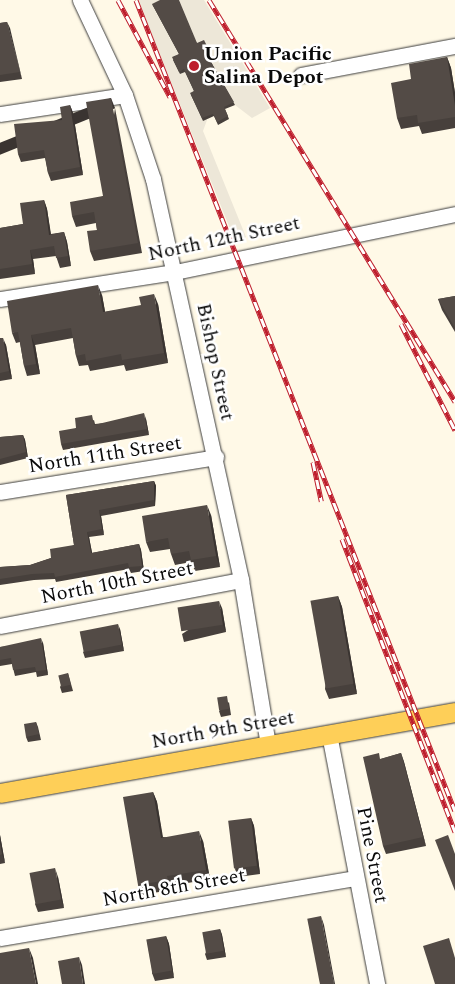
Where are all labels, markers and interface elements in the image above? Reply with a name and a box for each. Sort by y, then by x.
place label: Union Pacific Salina Depot [204,42,332,89]
marker: Union Pacific Salina Depot [188,60,200,72]
street label: North 12th Street [146,211,302,267]
street label: Bishop Street [191,301,239,423]
street label: North 11th Street [27,431,183,479]
street label: North 10th Street [39,556,195,610]
street label: North 9th Street [150,706,296,754]
street label: Pine Street [351,805,393,905]
street label: North 8th Street [101,864,247,912]

